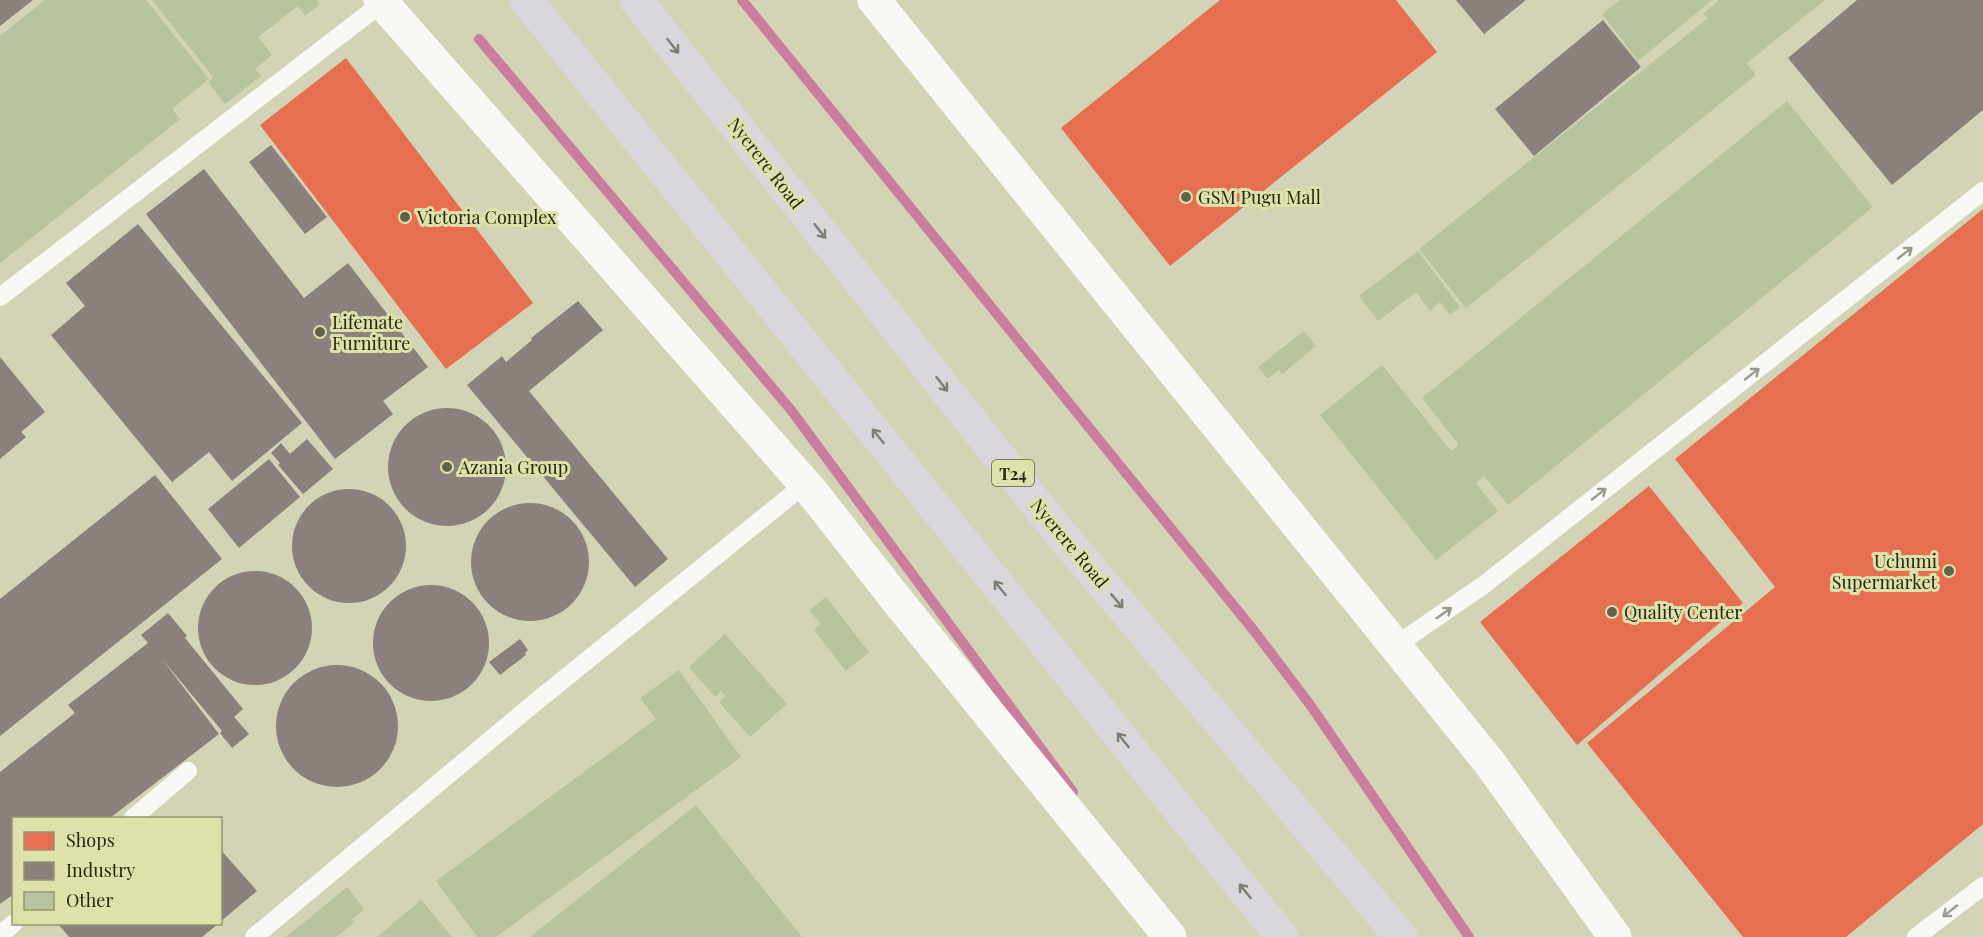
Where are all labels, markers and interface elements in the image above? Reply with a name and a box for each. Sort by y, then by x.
one-way arrow [666,38,679,54]
street label: Nyerere Road [723,112,809,214]
place label: GSM Pugu Mall [1198,185,1321,209]
marker: GSM Pugu Mall [1179,190,1193,204]
place label: Victoria Complex [416,205,557,229]
marker: Victoria Complex [398,210,412,224]
one-way arrow [814,223,827,239]
one-way arrow [1896,246,1912,259]
place label: Lifemate Furniture [332,310,410,355]
marker: Lifemate Furniture [313,325,327,339]
one-way arrow [1743,367,1759,380]
one-way arrow [935,376,948,392]
one-way arrow [871,429,885,444]
place label: Azania Group [458,455,568,479]
marker: Azania Group [440,460,454,474]
road number: T24 [992,460,1034,486]
one-way arrow [1590,488,1606,501]
street label: Nyerere Road [1026,493,1115,593]
place label: Uchumi Supermarket [1832,549,1938,594]
marker: Uchumi Supermarket [1942,564,1956,578]
one-way arrow [994,580,1007,596]
one-way arrow [1110,593,1124,608]
place label: Quality Center [1624,600,1742,624]
marker: Quality Center [1605,605,1619,619]
one-way arrow [1435,607,1451,619]
one-way arrow [1116,733,1130,748]
legend [12,817,222,925]
text: Shops [66,828,115,852]
text: Industry [66,858,135,882]
one-way arrow [1239,884,1252,900]
text: Other [66,888,113,912]
one-way arrow [1942,905,1958,918]

